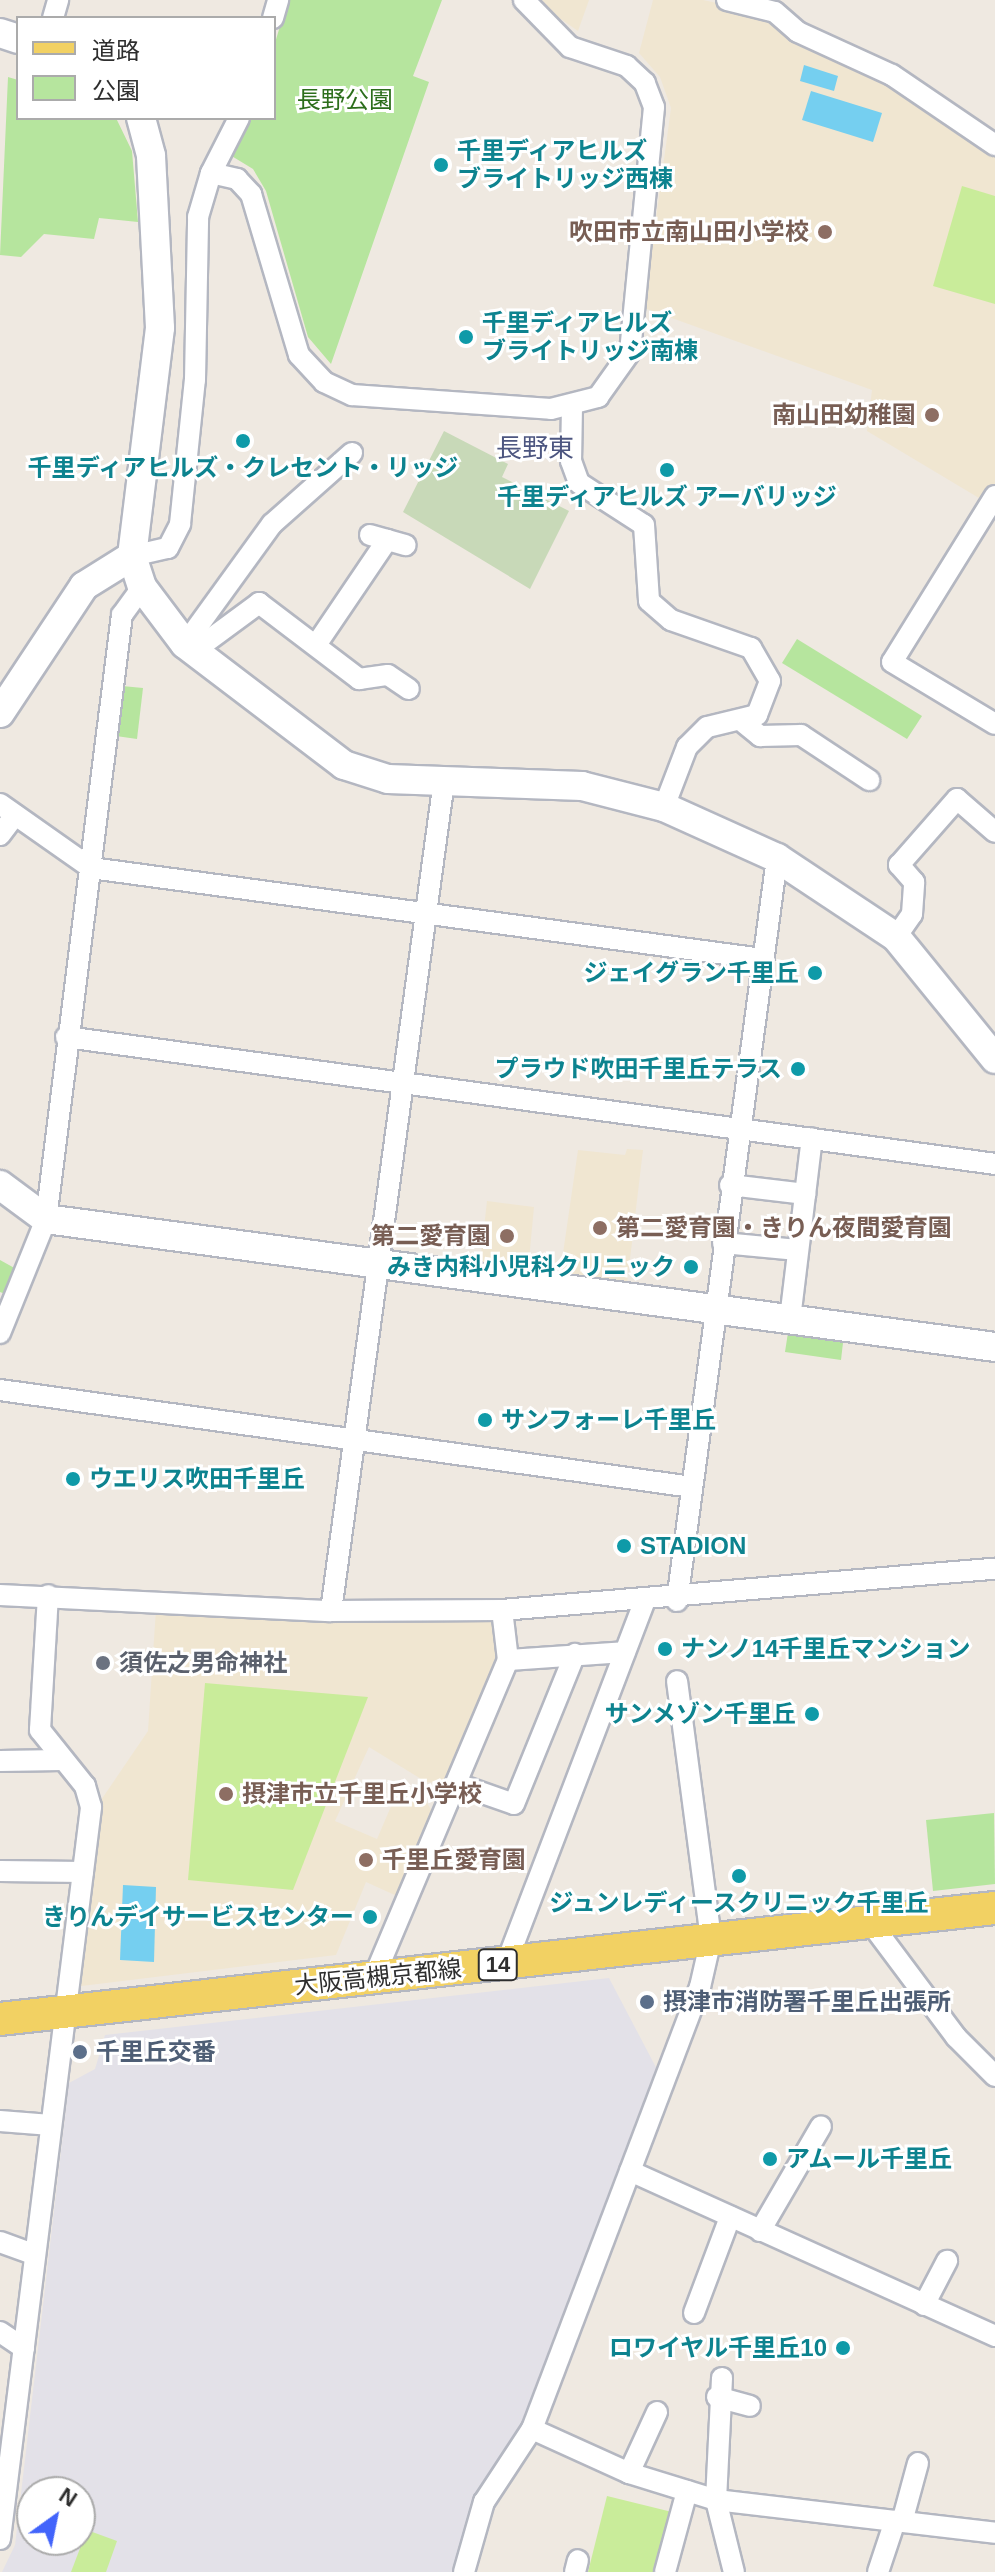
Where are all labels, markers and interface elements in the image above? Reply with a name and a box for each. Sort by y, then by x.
legend [16,16,276,120]
text: 道路 [92,37,140,64]
text: 公園 [92,77,140,104]
park label: 長野公園 [297,86,393,114]
place label: 千里ディアヒルズ ブライトリッジ西棟 [457,137,673,193]
marker: 千里ディアヒルズ ブライトリッジ西棟 [432,156,450,174]
place label: 吹田市立南山田小学校 [569,218,809,246]
marker: 吹田市立南山田小学校 [816,223,834,241]
place label: 千里ディアヒルズ ブライトリッジ南棟 [482,309,698,365]
marker: 千里ディアヒルズ ブライトリッジ南棟 [457,328,475,346]
place label: 南山田幼稚園 [772,401,916,429]
marker: 南山田幼稚園 [923,406,941,424]
marker: 千里ディアヒルズ・クレセント・リッジ [234,432,252,450]
district label: 長野東 [496,433,574,465]
place label: 千里ディアヒルズ・クレセント・リッジ [27,454,459,482]
marker: 千里ディアヒルズ アーバリッジ [658,461,676,479]
place label: 千里ディアヒルズ アーバリッジ [496,483,838,511]
place label: ジェイグラン千里丘 [583,959,799,987]
marker: ジェイグラン千里丘 [806,964,824,982]
place label: プラウド吹田千里丘テラス [494,1055,782,1083]
marker: プラウド吹田千里丘テラス [789,1060,807,1078]
place label: 第二愛育園・きりん夜間愛育園 [616,1214,952,1242]
marker: 第二愛育園・きりん夜間愛育園 [591,1219,609,1237]
place label: 第二愛育園 [371,1222,491,1250]
marker: 第二愛育園 [498,1227,516,1245]
place label: みき内科小児科クリニック [387,1253,675,1281]
marker: みき内科小児科クリニック [682,1258,700,1276]
place label: サンフォーレ千里丘 [501,1406,717,1434]
marker: サンフォーレ千里丘 [476,1411,494,1429]
place label: ウエリス吹田千里丘 [89,1465,305,1493]
marker: ウエリス吹田千里丘 [64,1470,82,1488]
place label: STADION [640,1532,746,1560]
marker: STADION [615,1537,633,1555]
place label: ナンノ14千里丘マンション [681,1635,972,1663]
marker: ナンノ14千里丘マンション [656,1640,674,1658]
place label: 須佐之男命神社 [119,1649,287,1677]
marker: 須佐之男命神社 [94,1654,112,1672]
place label: サンメゾン千里丘 [604,1700,796,1728]
marker: サンメゾン千里丘 [803,1705,821,1723]
place label: 摂津市立千里丘小学校 [242,1780,482,1808]
marker: 摂津市立千里丘小学校 [217,1785,235,1803]
place label: 千里丘愛育園 [382,1846,526,1874]
marker: 千里丘愛育園 [357,1851,375,1869]
marker: ジュンレディースクリニック千里丘 [730,1867,748,1885]
place label: ジュンレディースクリニック千里丘 [547,1889,931,1917]
place label: きりんデイサービスセンター [42,1903,354,1931]
marker: きりんデイサービスセンター [361,1908,379,1926]
road number: 14 [476,1947,520,1983]
street label: 大阪高槻京都線 [293,1954,463,2000]
place label: 摂津市消防署千里丘出張所 [663,1988,951,2016]
marker: 摂津市消防署千里丘出張所 [638,1993,656,2011]
place label: 千里丘交番 [96,2038,216,2066]
marker: 千里丘交番 [71,2043,89,2061]
place label: アムール千里丘 [786,2145,954,2173]
marker: アムール千里丘 [761,2150,779,2168]
place label: ロワイヤル千里丘10 [608,2334,827,2362]
marker: ロワイヤル千里丘10 [834,2339,852,2357]
north arrow [16,2476,96,2556]
text: N [55,2482,82,2512]

